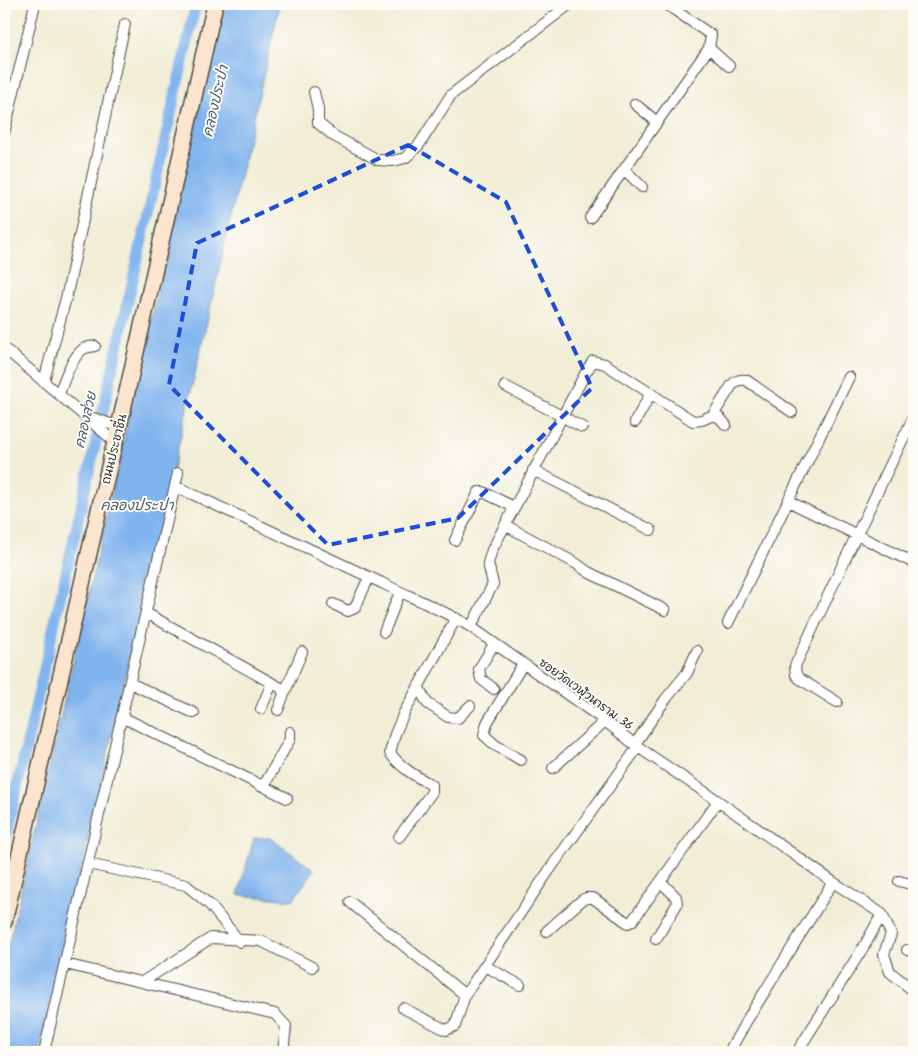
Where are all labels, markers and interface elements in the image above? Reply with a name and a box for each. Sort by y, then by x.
water label: คลองประปา [197,62,235,139]
water label: คลองส่วย [69,388,104,451]
street label: ถนนประชาชื่น [95,411,132,486]
water label: คลองประปา [101,495,174,517]
street label: ซอยวัดเวฬุวนาราม 36 [534,653,637,735]

